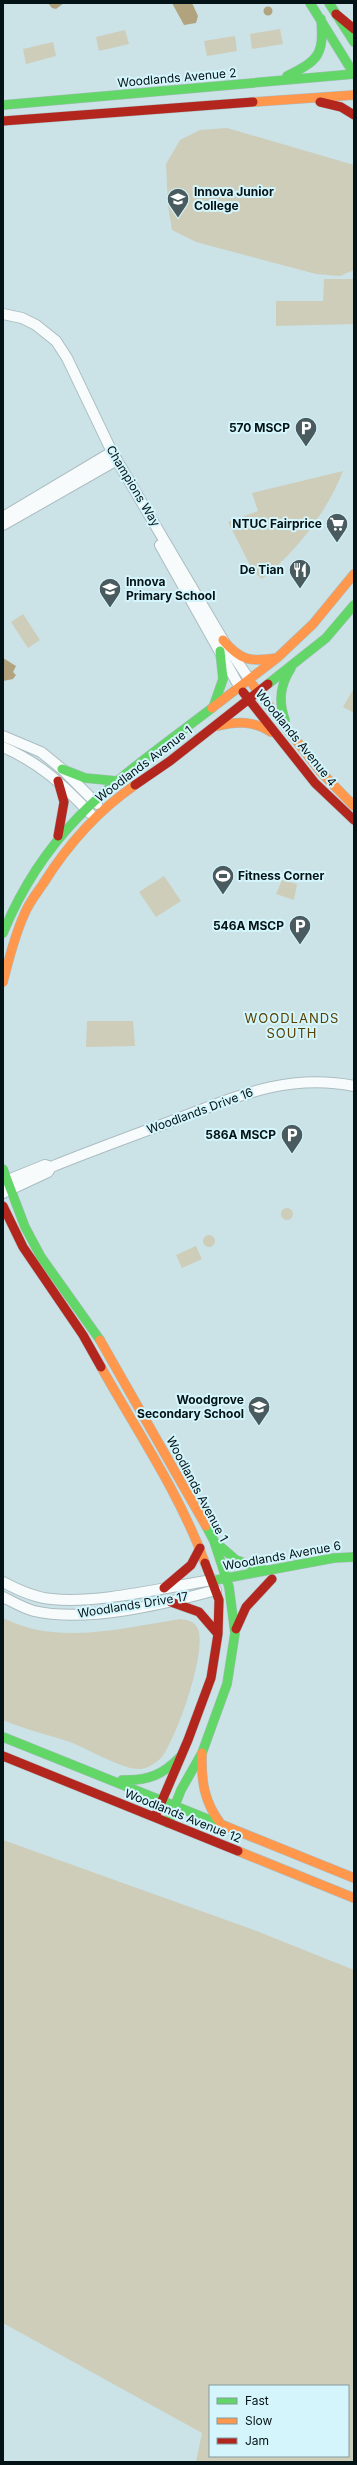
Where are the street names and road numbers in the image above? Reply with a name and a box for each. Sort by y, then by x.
street label: Woodlands Avenue 2 [117,65,237,90]
street label: Champions Way [103,442,164,529]
street label: Woodlands Avenue 4 [253,686,340,789]
street label: Woodlands Avenue 1 [92,722,195,805]
street label: Woodlands Drive 16 [145,1084,255,1137]
street label: Woodlands Avenue 1 [163,1434,232,1544]
street label: Woodlands Avenue 6 [222,1538,342,1573]
street label: Woodlands Drive 17 [77,1588,189,1621]
street label: Woodlands Avenue 12 [123,1785,244,1846]

